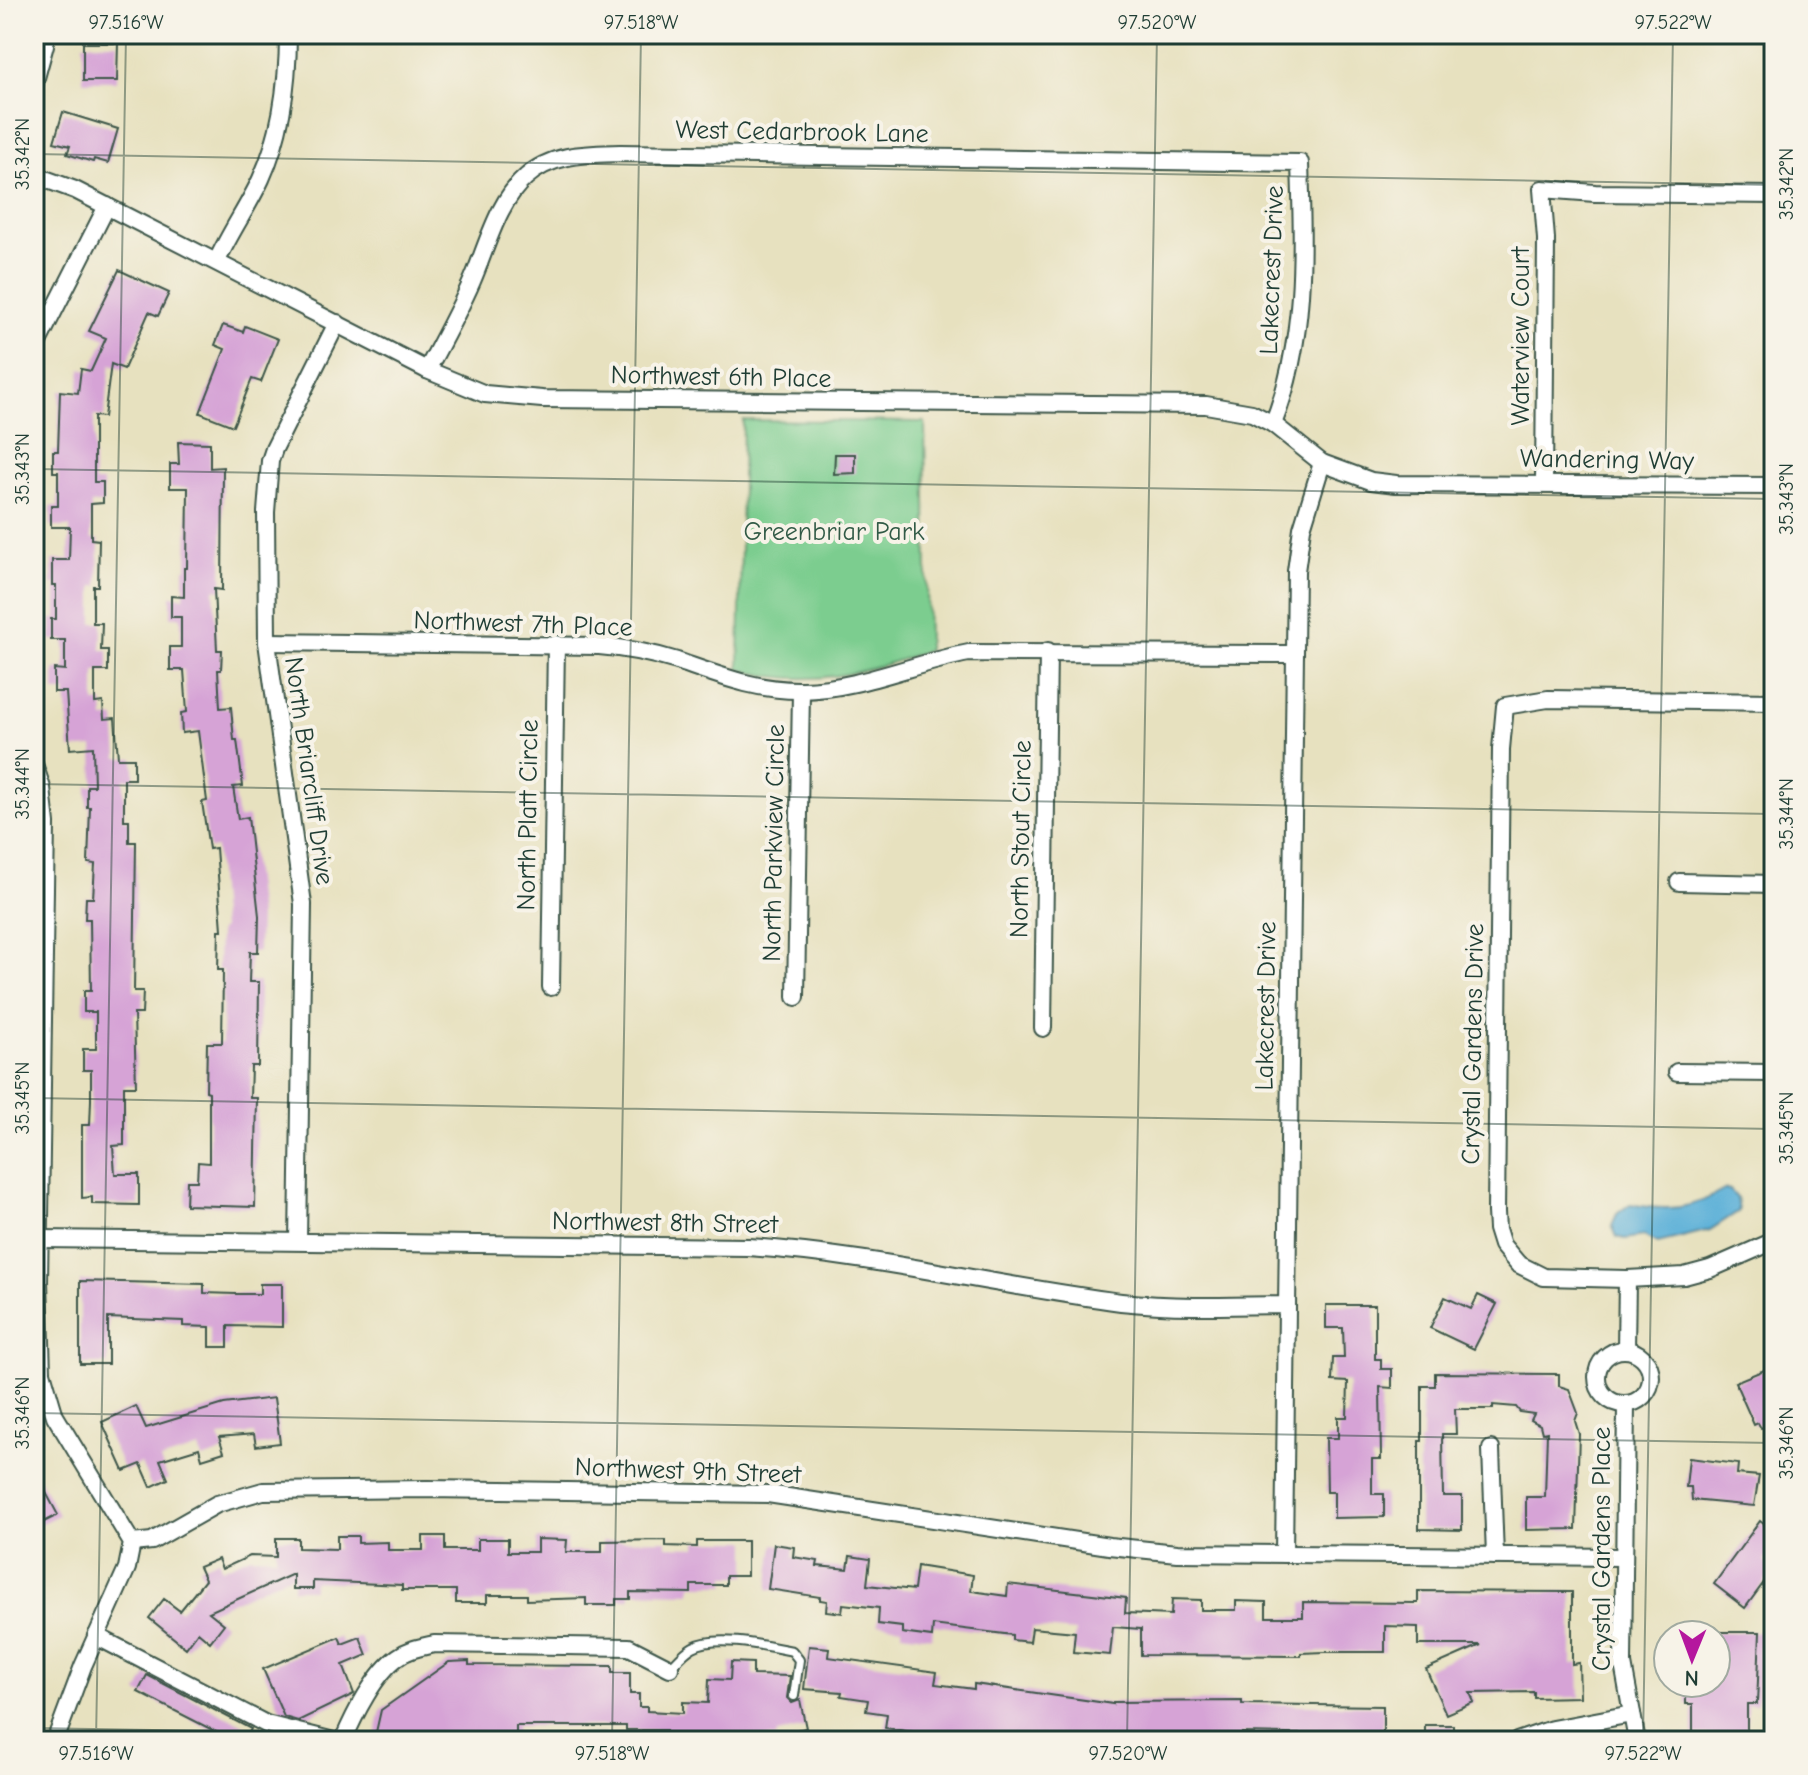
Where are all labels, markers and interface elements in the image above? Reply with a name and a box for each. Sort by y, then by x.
text: 97.516°W [88,11,164,34]
text: 97.518°W [604,11,679,34]
text: 97.520°W [1118,11,1197,34]
text: 97.522°W [1634,11,1712,34]
street label: West Cedarbrook Lane [675,115,929,149]
text: 35.342°N [11,118,34,190]
text: 35.342°N [1775,148,1798,220]
street label: Lakecrest Drive [1254,185,1290,355]
street label: Waterview Court [1506,245,1536,426]
street label: Northwest 6th Place [610,360,832,394]
text: 35.343°N [11,433,34,505]
street label: Wandering Way [1520,443,1695,477]
text: 35.343°N [1775,463,1798,535]
park label: Greenbriar Park [743,517,925,547]
street label: Northwest 7th Place [413,605,633,643]
street label: North Briarcliff Drive [278,655,340,887]
street label: North Platt Circle [511,719,545,911]
street label: North Parkview Circle [757,724,791,962]
street label: North Stout Circle [1004,740,1038,938]
text: 35.344°N [11,748,34,820]
text: 35.344°N [1775,778,1798,850]
street label: Lakecrest Drive [1250,921,1282,1091]
street label: Crystal Gardens Drive [1456,923,1490,1165]
text: 35.345°N [11,1062,34,1134]
text: 35.345°N [1775,1092,1798,1164]
street label: Northwest 8th Street [552,1206,780,1240]
text: 35.346°N [11,1377,34,1449]
text: 35.346°N [1775,1407,1798,1479]
street label: Crystal Gardens Place [1587,1427,1617,1671]
street label: Northwest 9th Street [574,1452,803,1490]
north arrow [1652,1619,1732,1699]
text: N [1684,1665,1699,1691]
text: 97.516°W [58,1742,134,1765]
text: 97.518°W [575,1742,650,1765]
text: 97.520°W [1089,1742,1168,1765]
text: 97.522°W [1604,1742,1682,1765]

